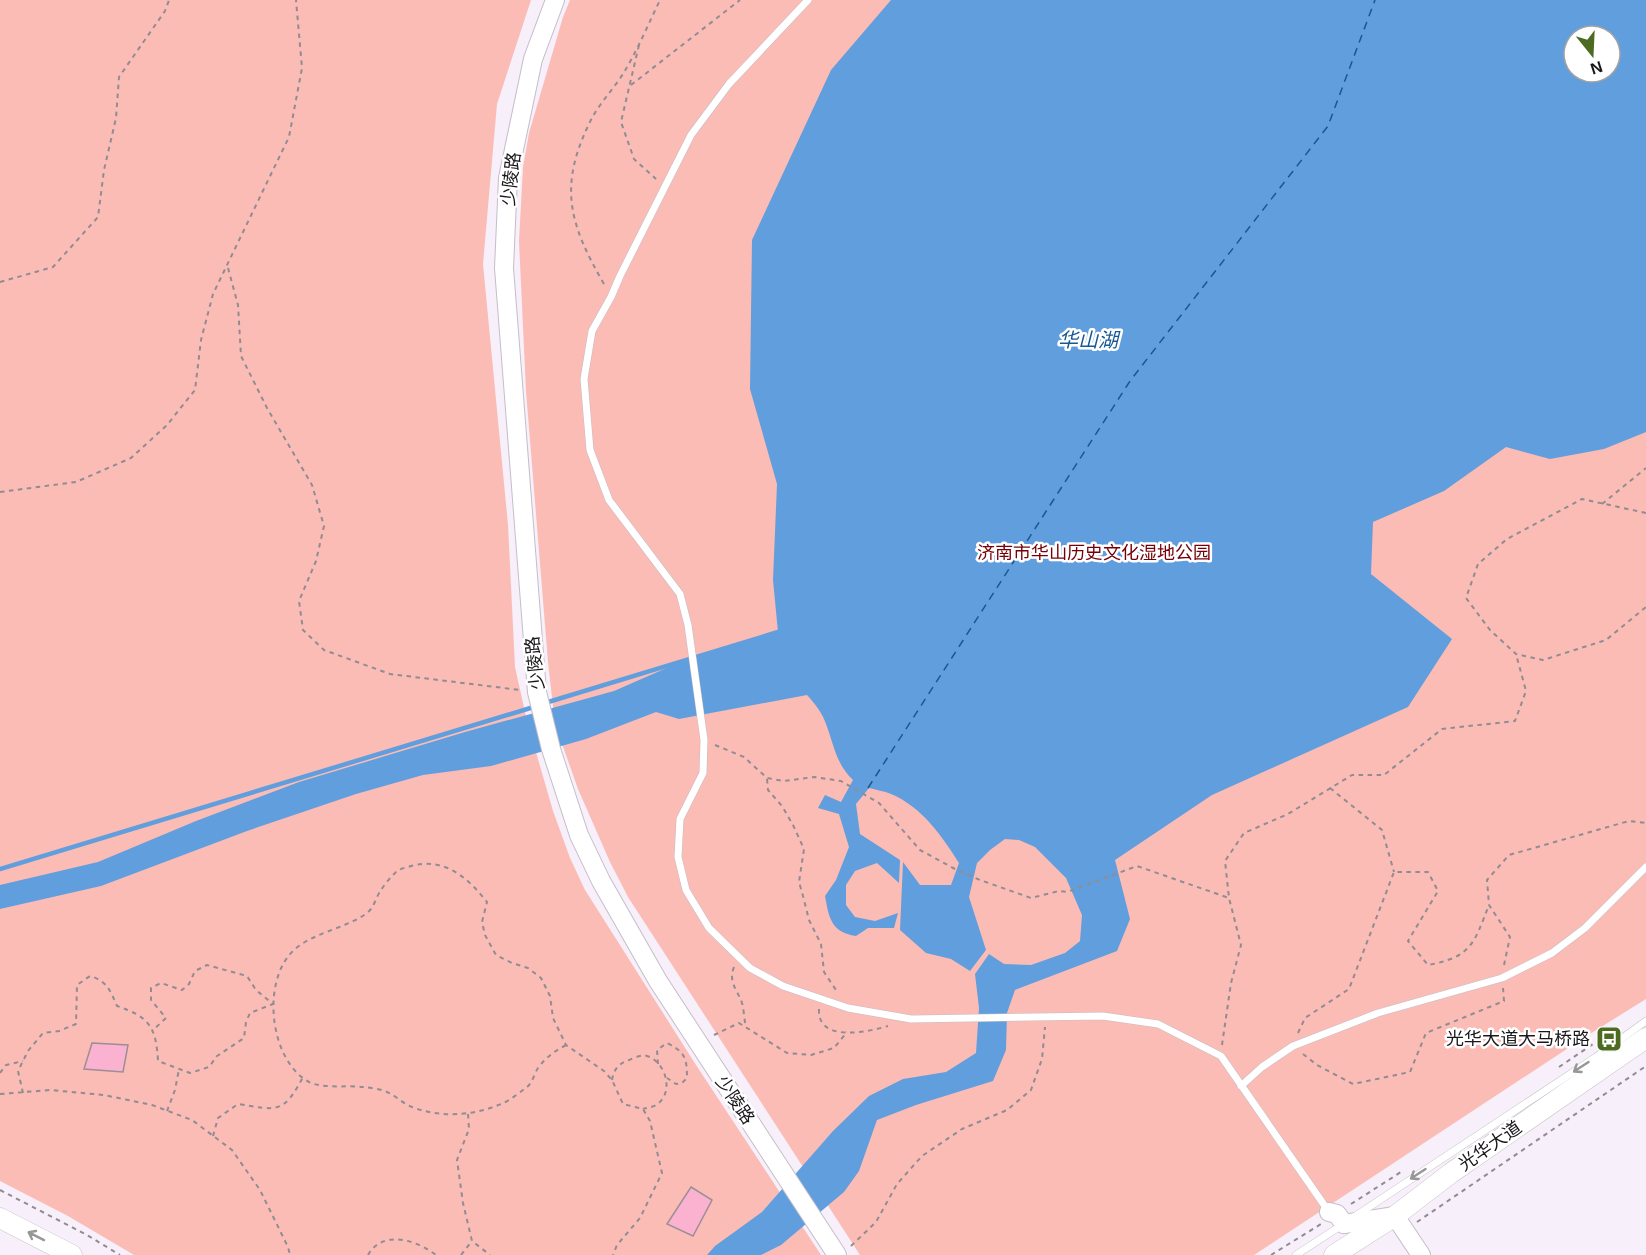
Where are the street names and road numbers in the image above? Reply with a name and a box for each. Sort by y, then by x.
street label: 少陵路 [498,151,524,207]
street label: 少陵路 [522,635,548,691]
street label: 少陵路 [712,1072,758,1128]
street label: 光华大道 [1455,1117,1525,1175]

